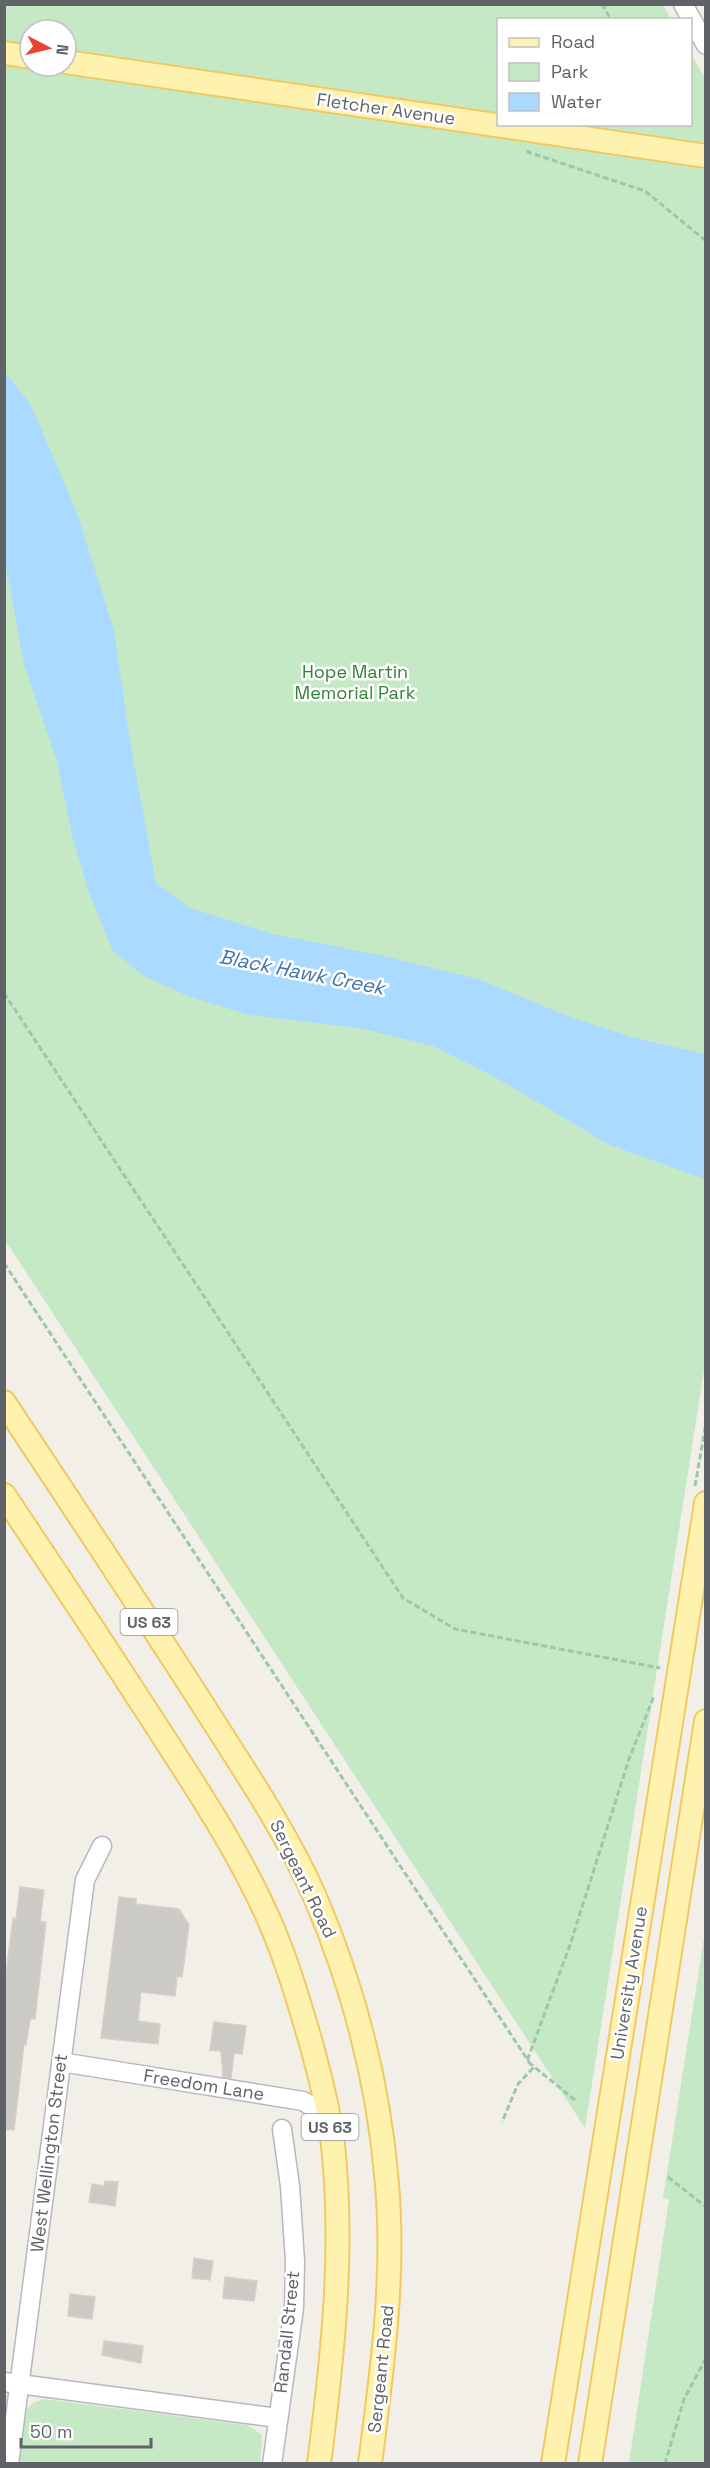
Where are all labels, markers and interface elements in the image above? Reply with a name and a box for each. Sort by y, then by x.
north arrow [18,18,78,78]
legend [497,18,692,126]
text: Road [551,30,595,53]
text: N [51,43,73,56]
text: Park [551,60,589,83]
street label: Fletcher Avenue [315,87,457,130]
text: Water [551,90,602,113]
park label: Hope Martin Memorial Park [295,660,416,704]
water label: Black Hawk Creek [217,943,389,1001]
road number: US 63 [120,1609,178,1635]
street label: Sergeant Road [265,1816,342,1942]
street label: University Avenue [605,1904,652,2061]
street label: West Wellington Street [25,2052,72,2254]
street label: Freedom Lane [142,2064,266,2105]
road number: US 63 [302,2114,358,2140]
street label: Randall Street [269,2270,304,2394]
street label: Sergeant Road [362,2304,399,2434]
scale bar [21,2411,152,2449]
text: 50 m [30,2420,72,2443]

